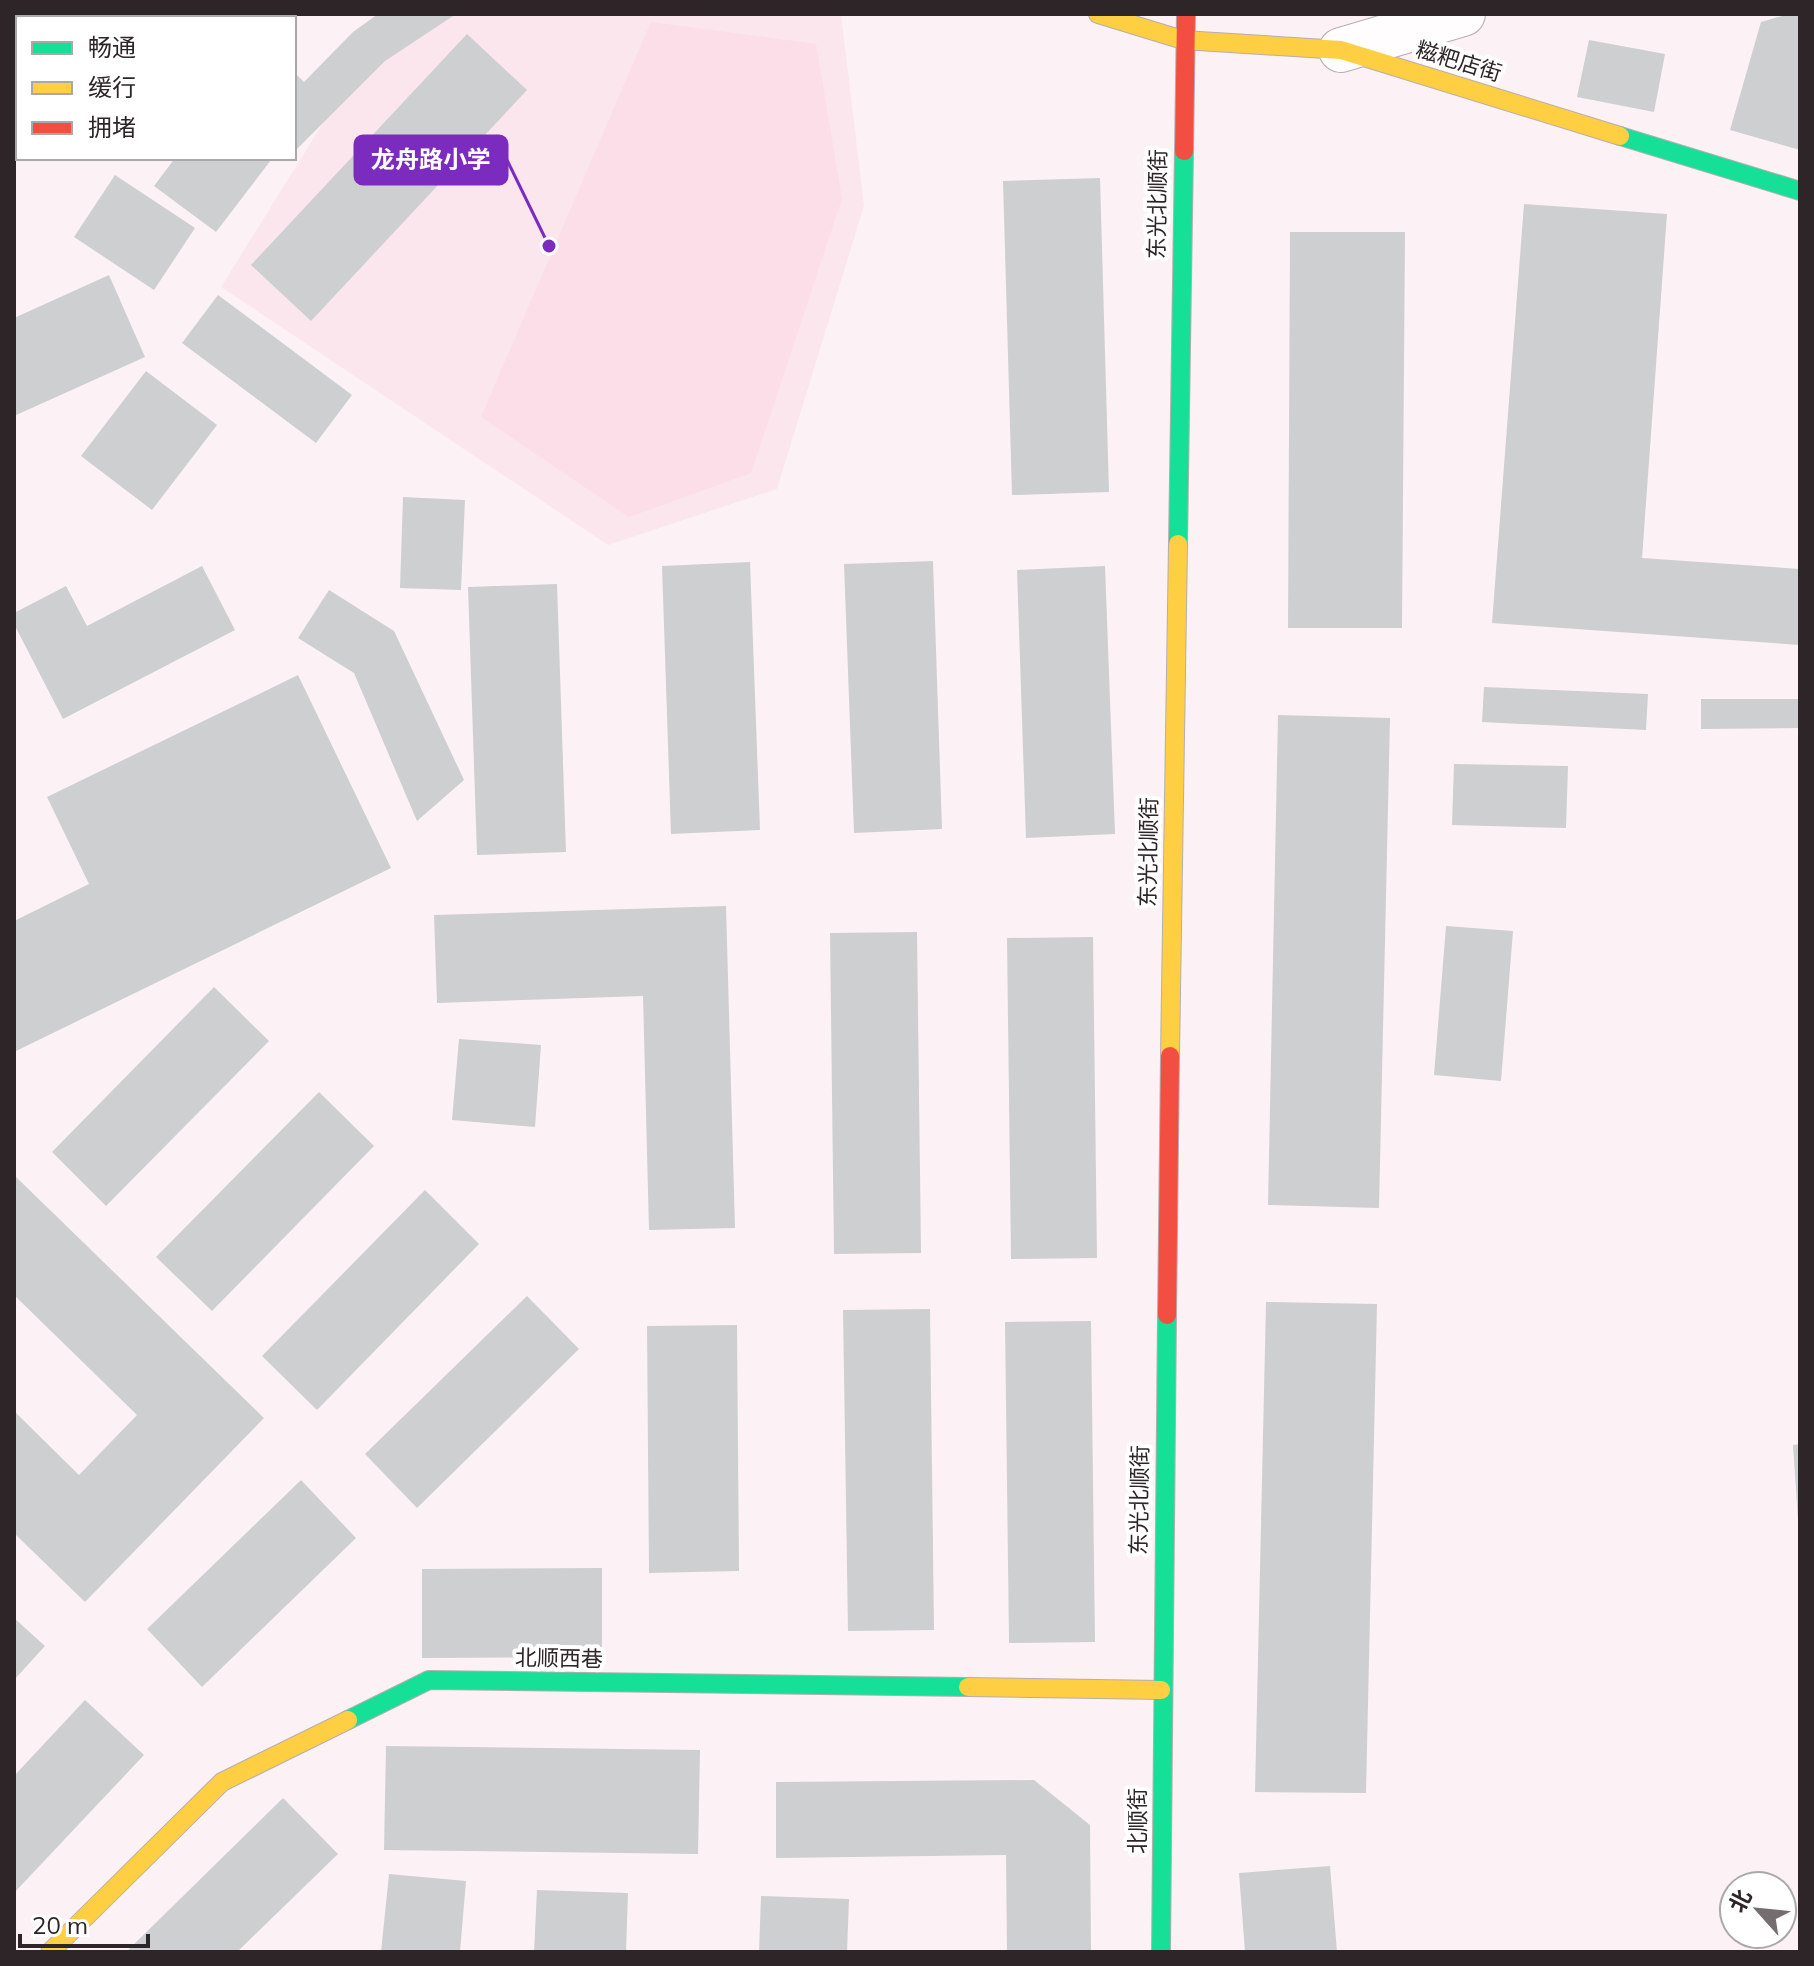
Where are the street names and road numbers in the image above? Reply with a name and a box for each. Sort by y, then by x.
street label: 糍粑店街 [1413,35,1505,87]
street label: 东光北顺街 [1142,149,1172,259]
street label: 东光北顺街 [1133,797,1163,907]
street label: 东光北顺街 [1124,1445,1154,1555]
street label: 北顺西巷 [515,1643,603,1673]
street label: 北顺街 [1123,1788,1151,1854]

